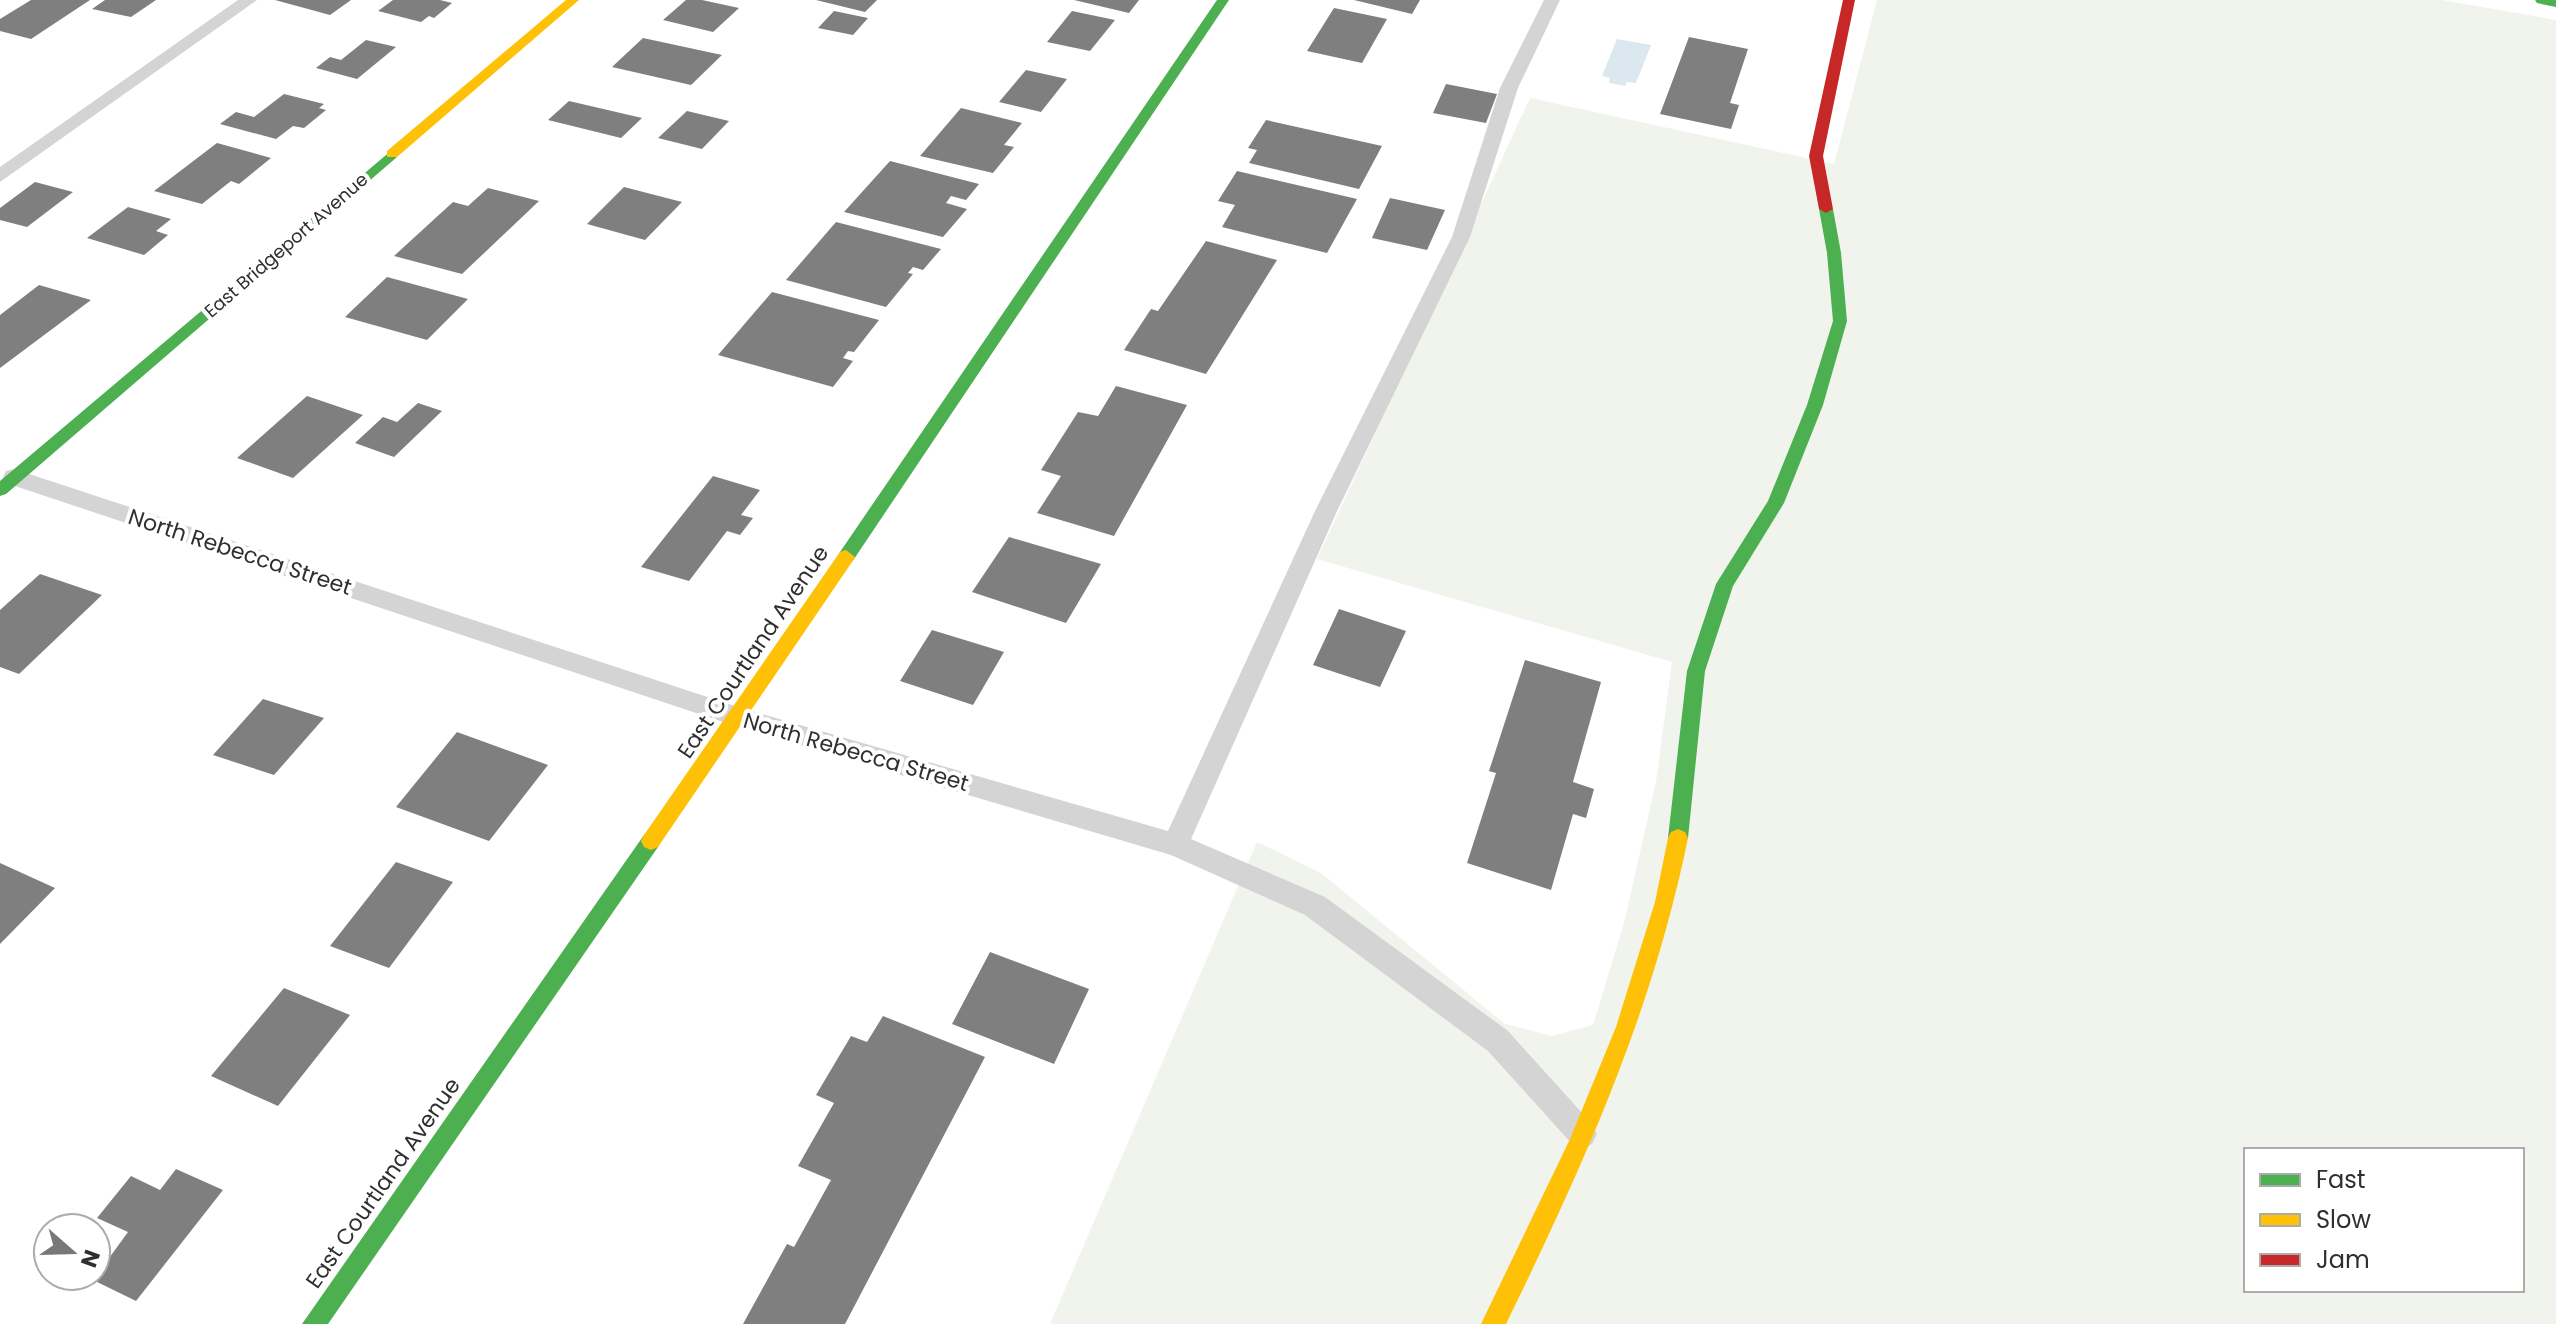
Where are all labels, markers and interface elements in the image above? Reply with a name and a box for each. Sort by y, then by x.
street label: East Bridgeport Avenue [199,167,373,323]
street label: North Rebecca Street [124,501,356,603]
street label: East Courtland Avenue [670,539,836,765]
street label: North Rebecca Street [740,705,972,799]
street label: East Courtland Avenue [298,1071,468,1295]
legend [2244,1148,2524,1292]
text: Fast [2316,1163,2366,1196]
text: Slow [2316,1203,2371,1236]
north arrow [32,1212,112,1292]
text: Jam [2316,1243,2370,1276]
text: N [73,1246,108,1272]

